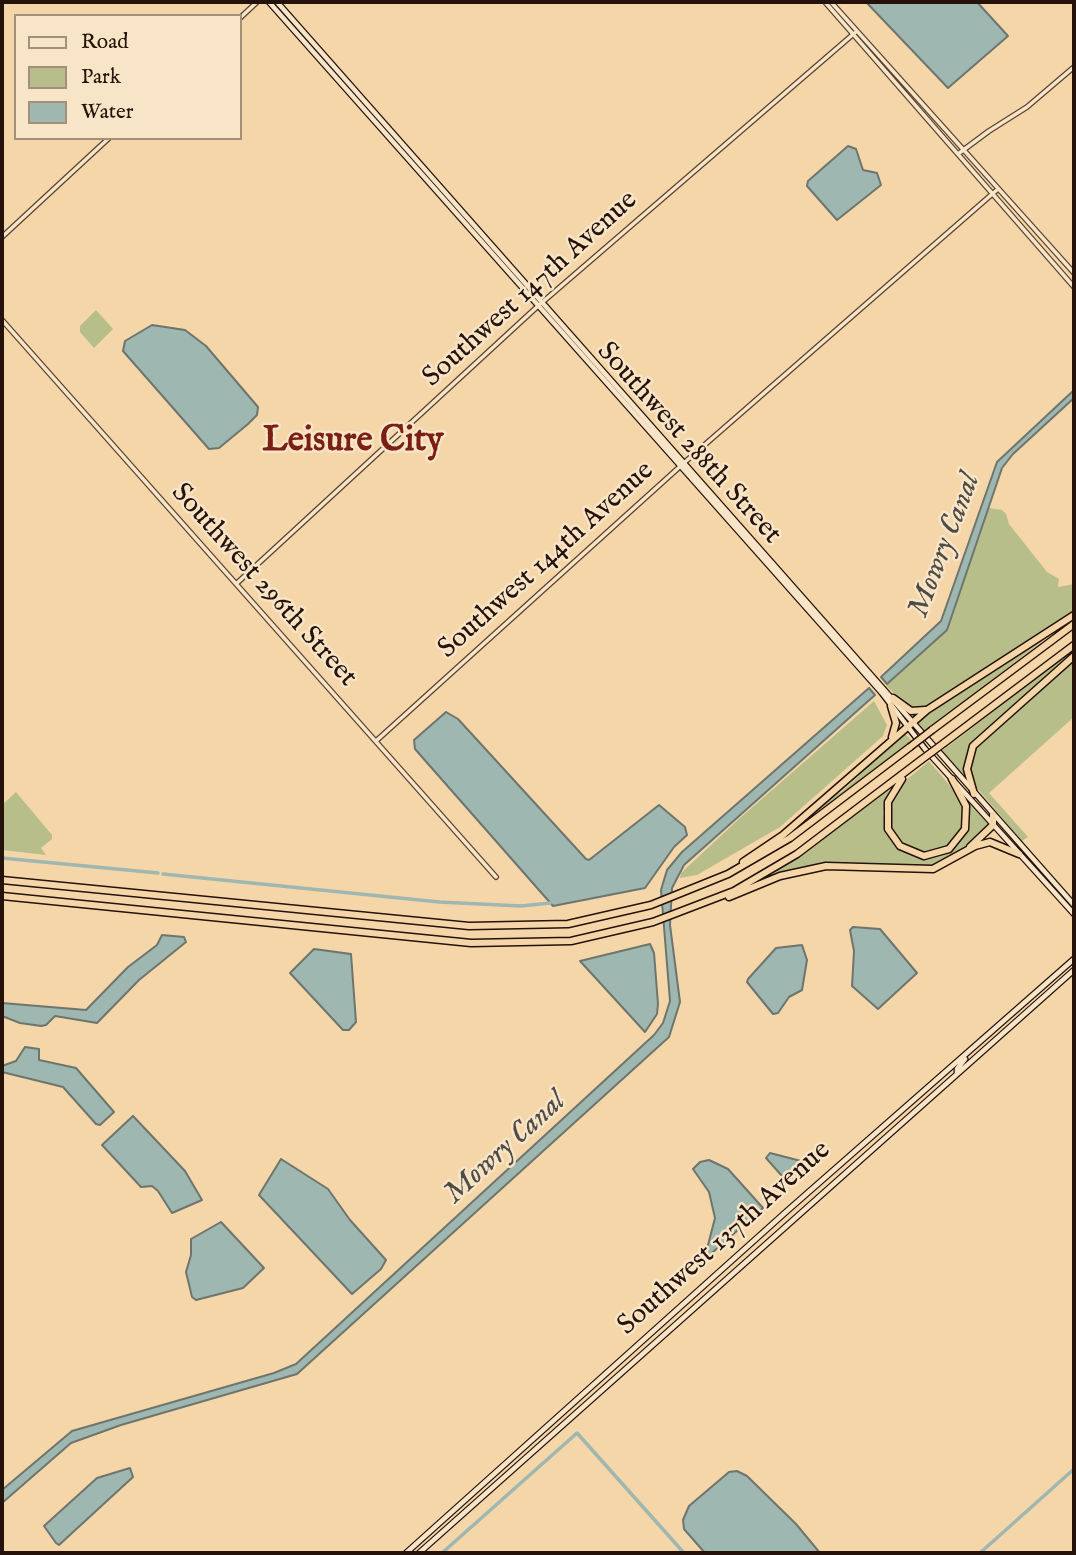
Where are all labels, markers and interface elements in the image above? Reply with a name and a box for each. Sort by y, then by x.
legend [14,14,242,140]
text: Road [81,29,128,56]
text: Park [81,64,121,91]
text: Water [81,99,133,126]
street label: Southwest 147th Avenue [417,185,645,395]
street label: Southwest 288th Street [589,336,787,552]
district label: Leisure City [263,422,443,464]
street label: Southwest 144th Avenue [432,455,662,667]
water label: Mowry Canal [902,469,990,623]
street label: Southwest 296th Street [163,477,363,695]
water label: Mowry Canal [438,1085,574,1213]
street label: Southwest 137th Avenue [612,1135,838,1343]

